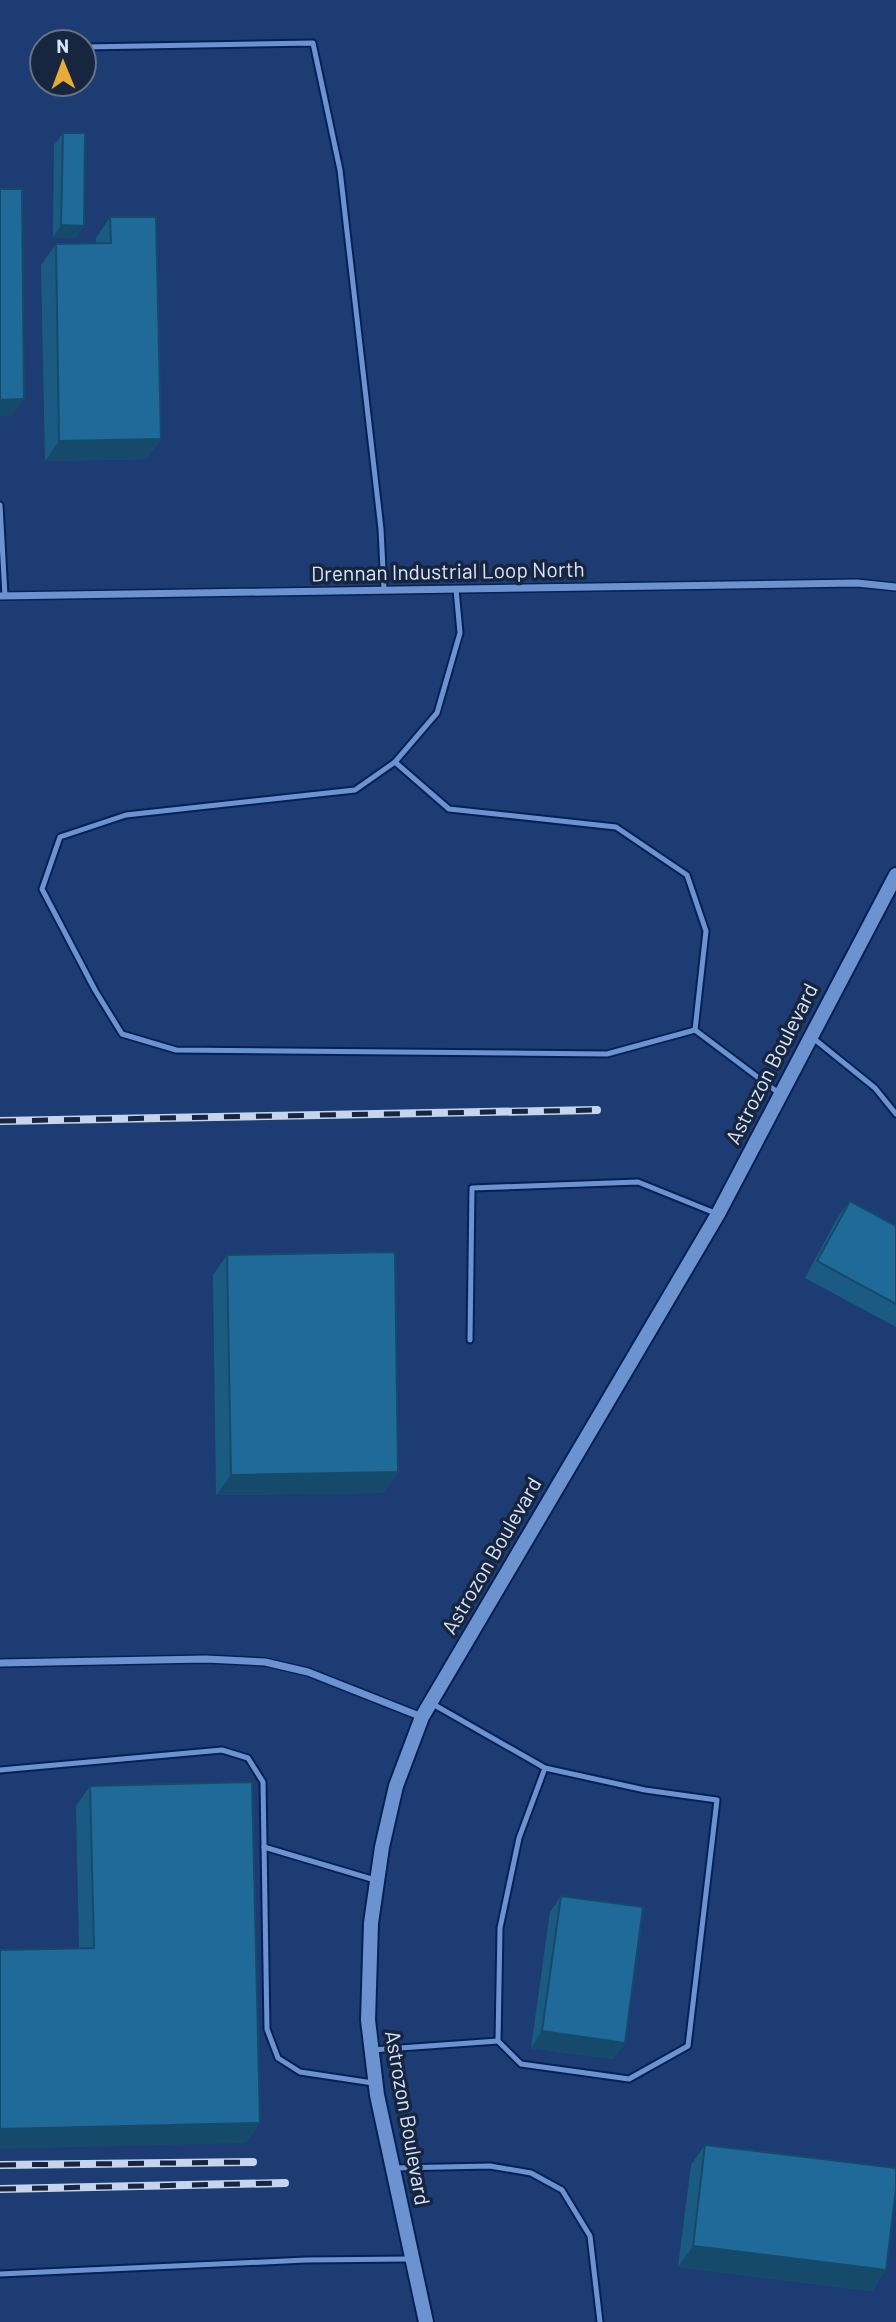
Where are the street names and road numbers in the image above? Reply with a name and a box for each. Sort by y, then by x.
street label: Drennan Industrial Loop North [311,556,585,585]
street label: Astrozon Boulevard [719,979,822,1148]
street label: Astrozon Boulevard [436,1472,546,1638]
street label: Astrozon Boulevard [381,2028,436,2207]

